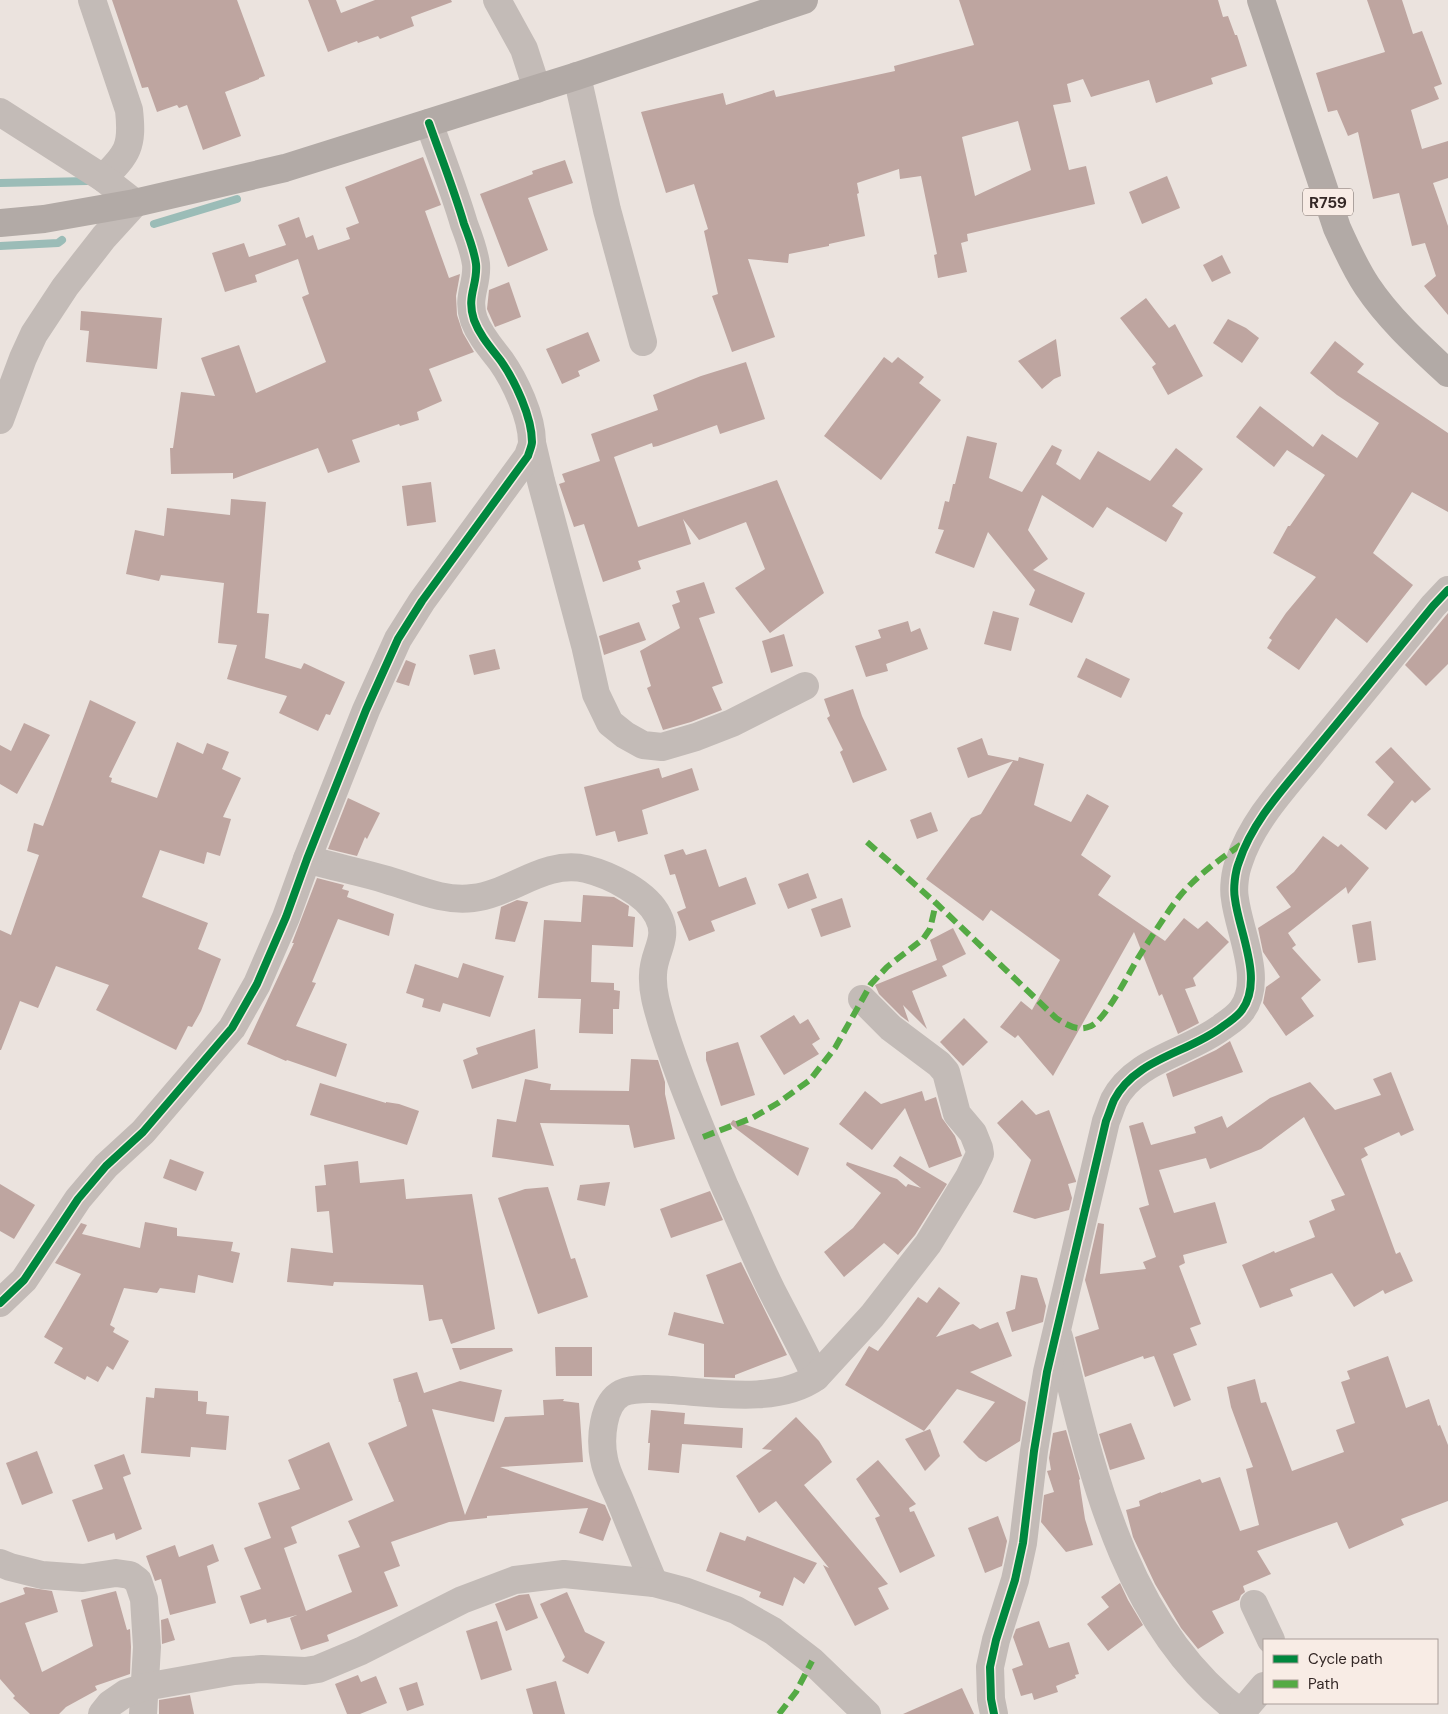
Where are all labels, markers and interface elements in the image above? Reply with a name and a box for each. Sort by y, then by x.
road number: R759 [1303,188,1353,216]
legend [1263,1639,1438,1704]
text: Cycle path [1308,1649,1383,1669]
text: Path [1308,1674,1339,1694]

